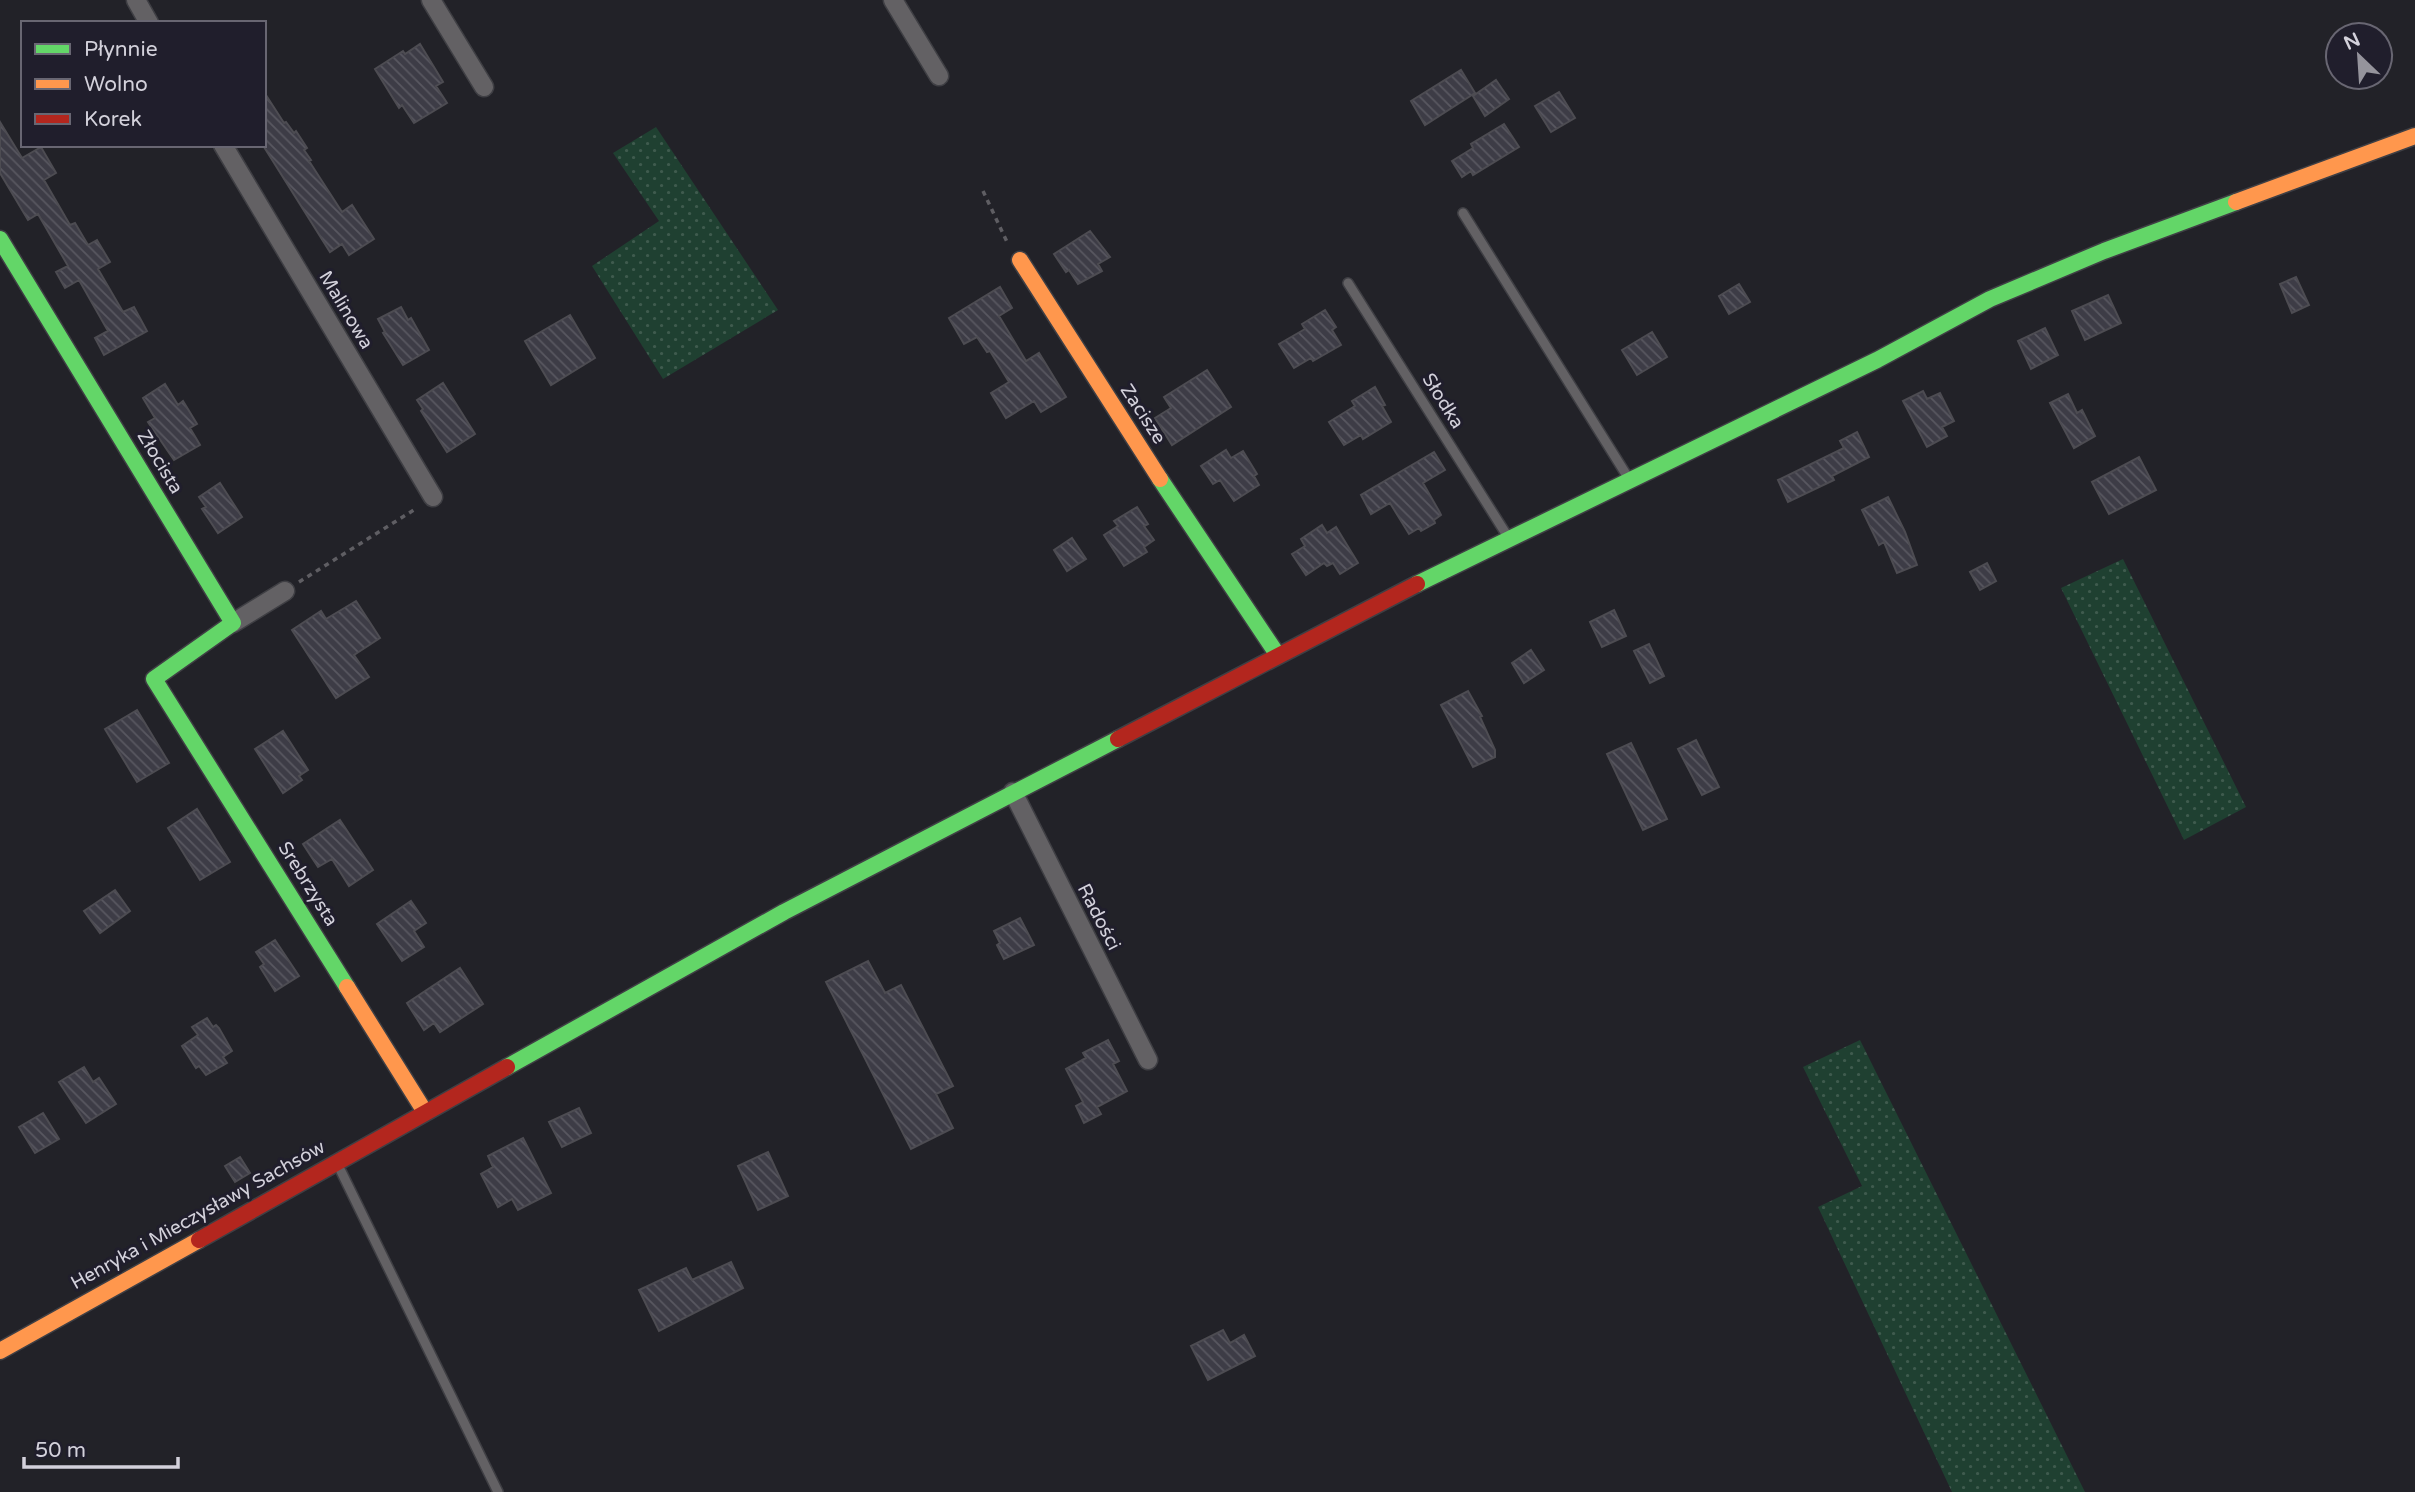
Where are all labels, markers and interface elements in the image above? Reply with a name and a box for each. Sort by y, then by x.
legend [21,21,266,147]
north arrow [2324,21,2394,91]
text: N [2341,28,2364,55]
text: Płynnie [84,37,158,62]
text: Wolno [84,72,148,97]
text: Korek [84,107,142,132]
street label: Malinowa [314,267,378,353]
street label: Słodka [1418,369,1468,433]
street label: Zacisze [1116,380,1170,448]
street label: Złocista [132,426,188,498]
street label: Srebrzysta [273,838,343,930]
street label: Radości [1073,880,1125,954]
street label: Henryka i Mieczysławy Sachsów [67,1136,329,1294]
scale bar [24,1426,178,1470]
text: 50 m [35,1438,86,1463]

